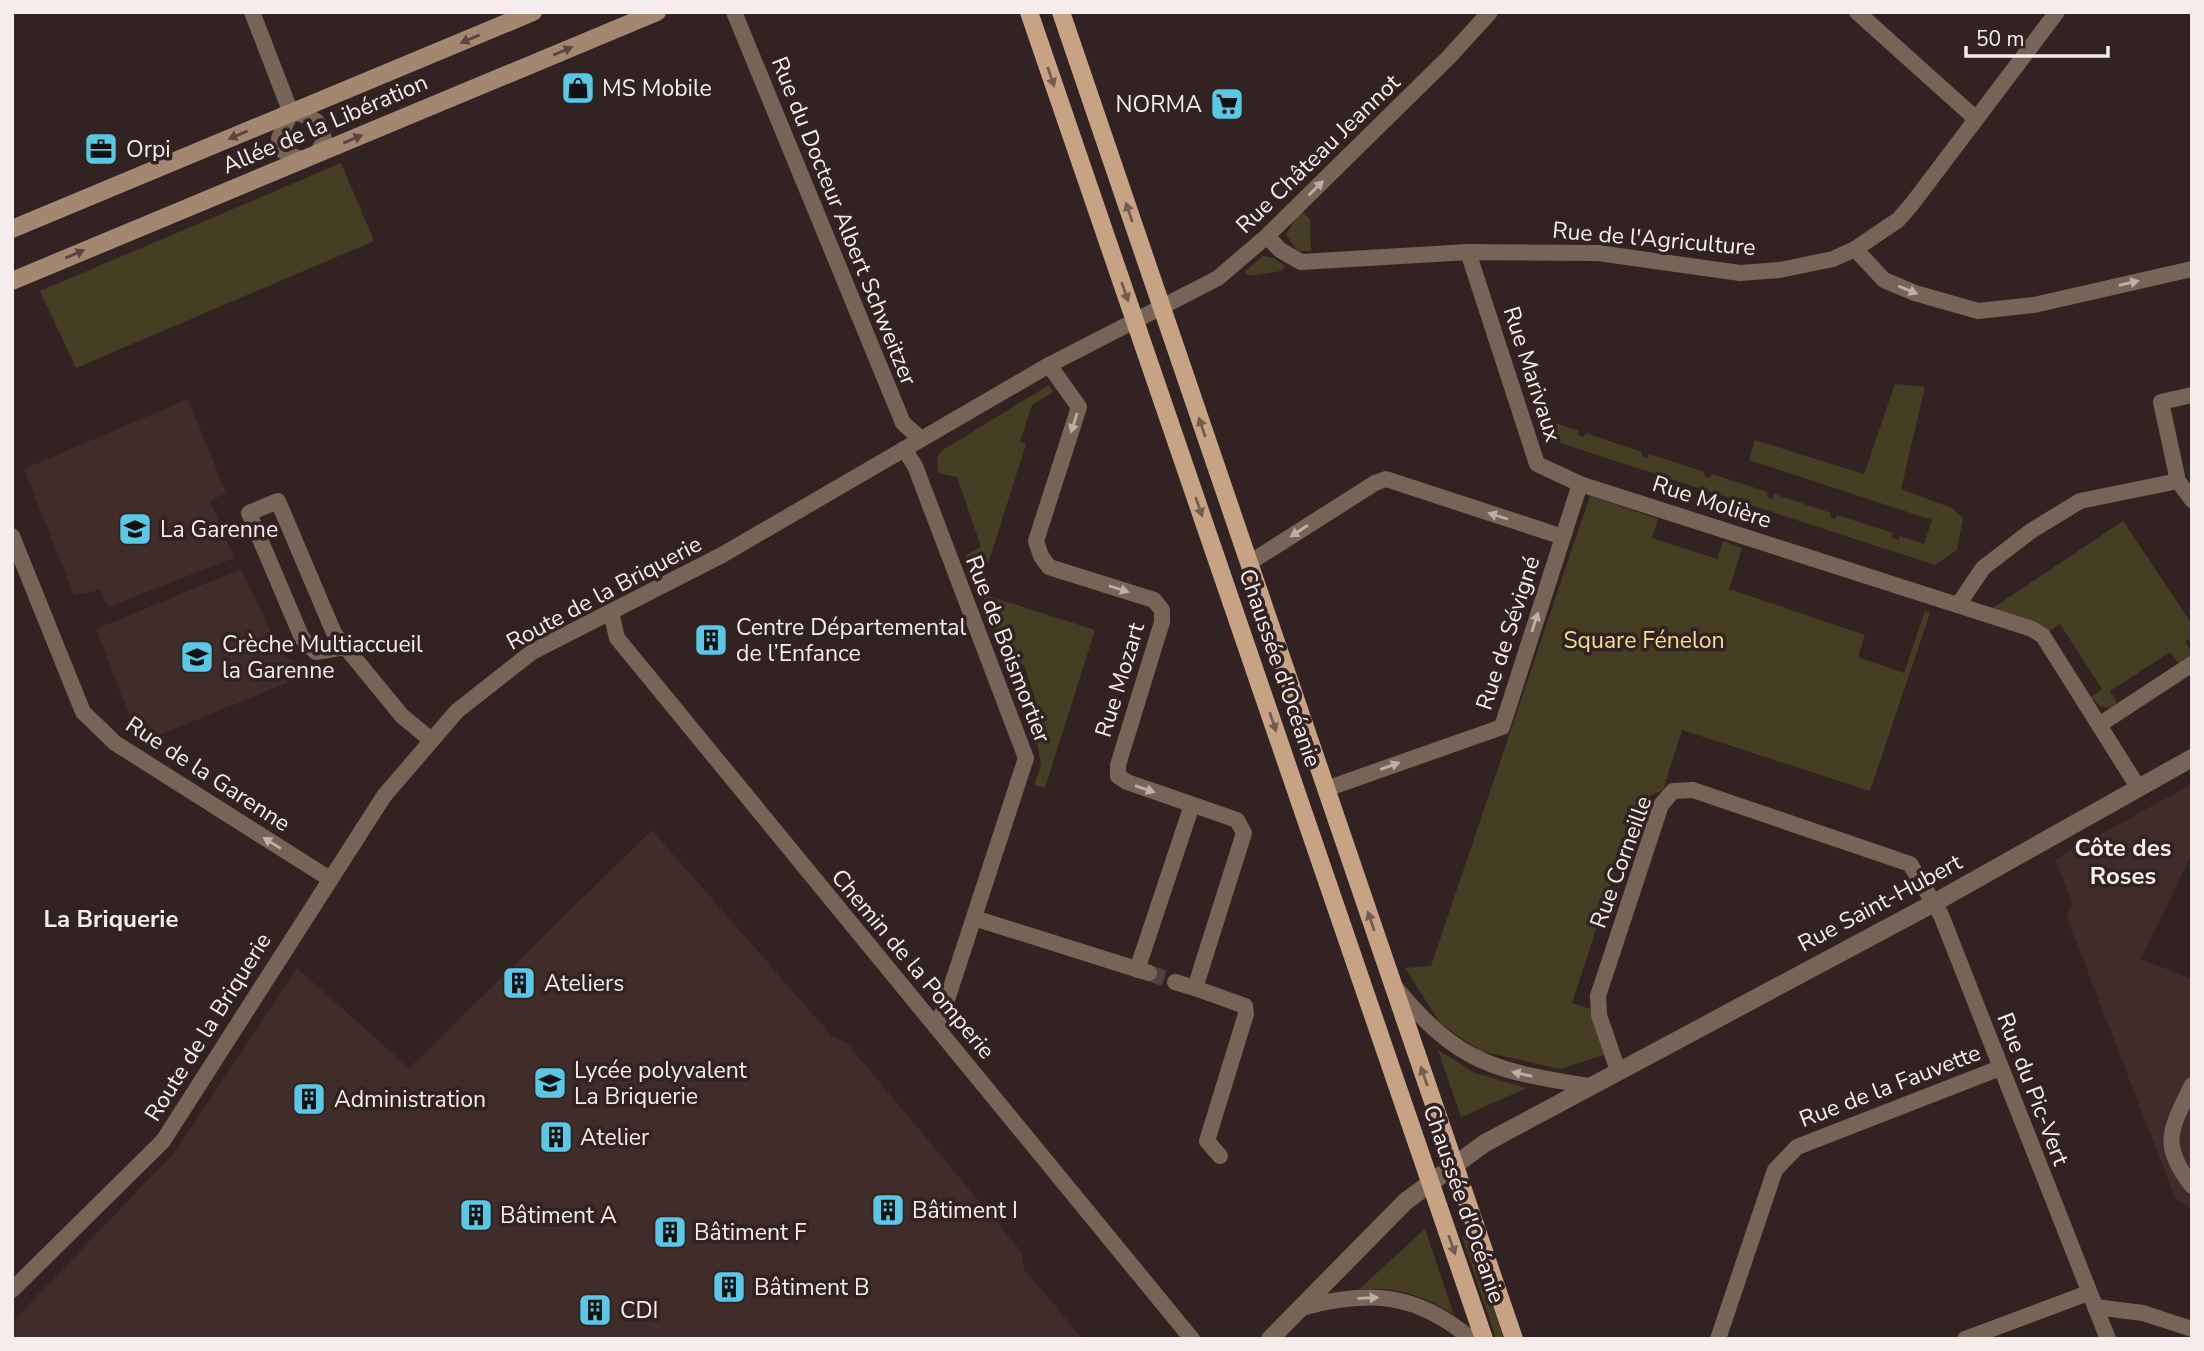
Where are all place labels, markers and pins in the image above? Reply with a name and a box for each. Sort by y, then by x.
shop icon: MS Mobile [559,69,597,107]
place label: MS Mobile [602,73,712,104]
supermarket icon: NORMA [1208,85,1246,123]
place label: NORMA [1116,89,1202,120]
office icon: Orpi [82,130,120,168]
place label: Orpi [126,134,171,165]
school or university icon: La Garenne [116,510,154,548]
place label: La Garenne [160,514,278,545]
place label: Centre Départemental de l’Enfance [736,612,966,669]
building icon: Centre Départemental de l’Enfance [692,621,730,659]
place label: Crèche Multiaccueil la Garenne [222,629,423,686]
school or university icon: Crèche Multiaccueil la Garenne [178,638,216,676]
building icon: Ateliers [500,964,538,1002]
place label: Ateliers [544,968,624,999]
place label: Lycée polyvalent La Briquerie [574,1055,748,1112]
school or university icon: Lycée polyvalent La Briquerie [531,1064,569,1102]
building icon: Administration [290,1080,328,1118]
place label: Administration [334,1084,486,1115]
building icon: Atelier [537,1118,575,1156]
place label: Atelier [580,1122,650,1153]
building icon: Bâtiment I [869,1191,907,1229]
place label: Bâtiment I [912,1195,1018,1226]
building icon: Bâtiment A [457,1196,495,1234]
place label: Bâtiment A [500,1200,617,1231]
building icon: Bâtiment F [651,1213,689,1251]
place label: Bâtiment F [694,1217,807,1248]
building icon: Bâtiment B [710,1268,748,1306]
place label: Bâtiment B [754,1272,870,1303]
building icon: CDI [576,1291,614,1329]
place label: CDI [620,1295,658,1326]

